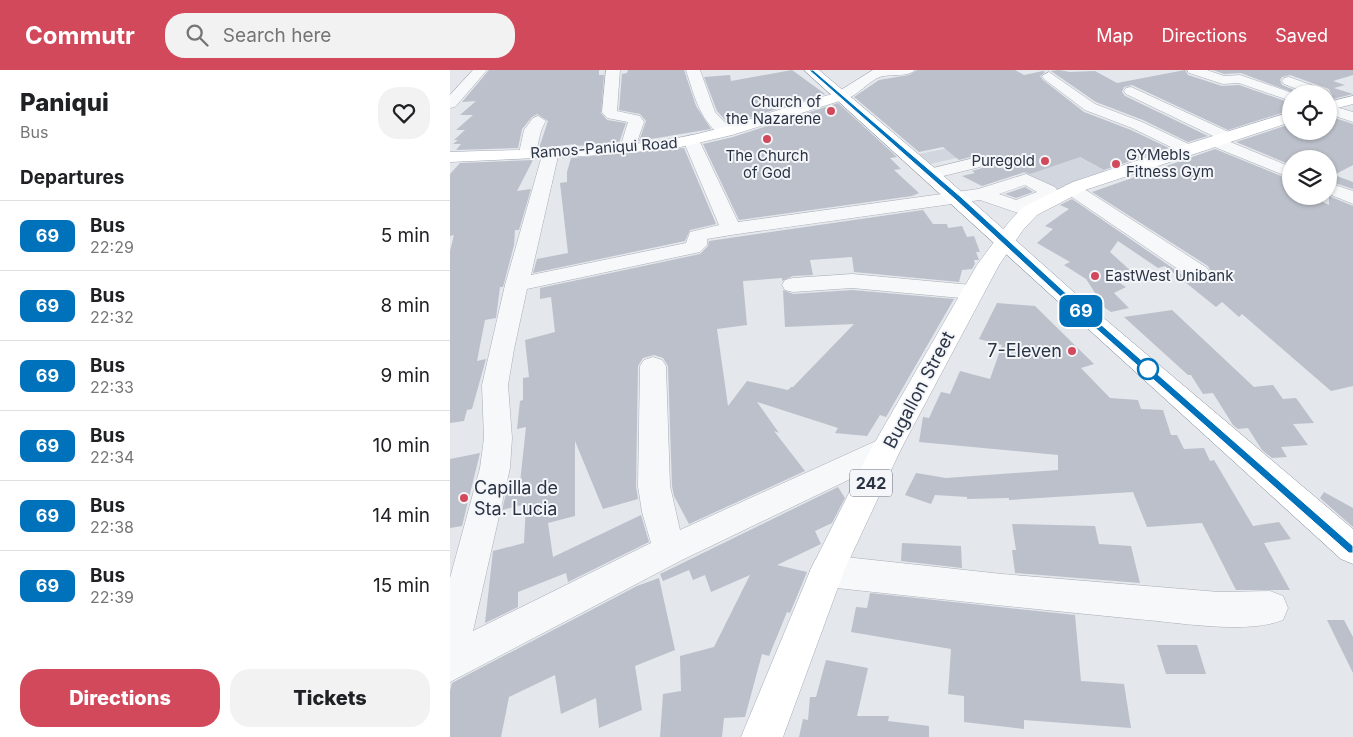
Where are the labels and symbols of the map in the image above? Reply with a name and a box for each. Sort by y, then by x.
place label: Church of the Nazarene [726,92,821,128]
marker: Church of the Nazarene [825,105,837,117]
street label: Ramos-Paniqui Road [530,133,678,162]
marker: The Church of God [761,133,773,145]
place label: GYMebls Fitness Gym [1126,145,1214,181]
place label: The Church of God [725,146,809,182]
place label: Puregold [971,151,1035,170]
marker: Puregold [1039,155,1051,167]
marker: GYMebls Fitness Gym [1110,158,1122,170]
place label: EastWest Unibank [1105,266,1234,285]
marker: EastWest Unibank [1089,270,1101,282]
line badge: 69 [1058,295,1104,327]
street label: Bugallon Street [879,328,958,452]
place label: 7-Eleven [987,340,1062,361]
marker: 7-Eleven [1066,345,1078,357]
unlabelled marker [1137,358,1159,380]
road number: 242 [850,469,892,496]
place label: Capilla de Sta. Lucia [474,477,558,519]
marker: Capilla de Sta. Lucia [458,492,470,504]

